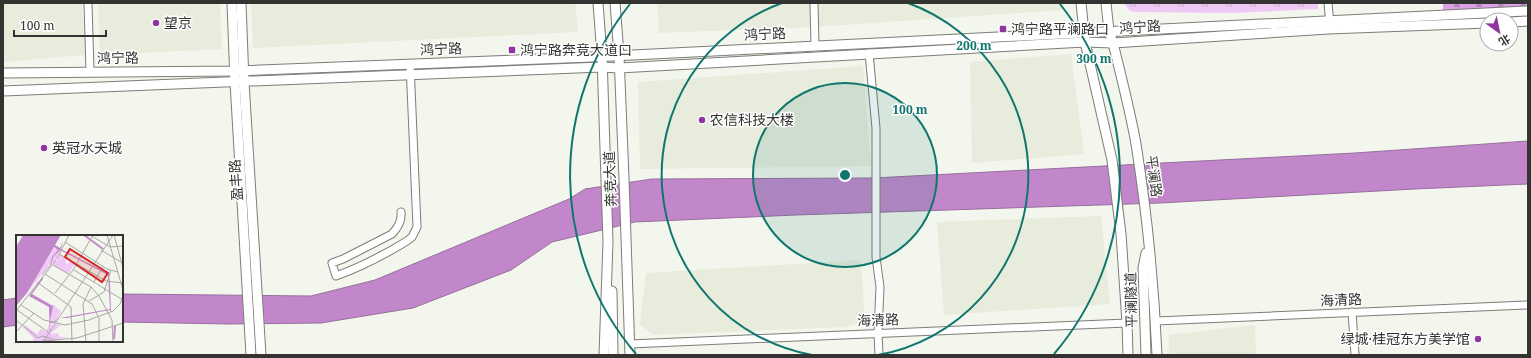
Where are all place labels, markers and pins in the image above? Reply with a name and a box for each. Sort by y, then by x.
place label: 望京 [164,13,192,32]
marker: 望京 [151,18,161,28]
place label: 鸿宁路平澜路口 [1011,19,1109,38]
marker: 鸿宁路平澜路口 [998,24,1008,34]
place label: 鸿宁路奔竞大道口 [520,40,632,59]
marker: 鸿宁路奔竞大道口 [507,45,517,55]
place label: 农信科技大楼 [710,110,794,129]
marker: 农信科技大楼 [697,115,707,125]
place label: 英冠水天城 [52,138,122,157]
marker: 英冠水天城 [39,143,49,153]
centre of rings [838,168,852,182]
place label: 绿城·桂冠东方美学馆 [1341,329,1470,348]
marker: 绿城·桂冠东方美学馆 [1473,334,1483,344]

